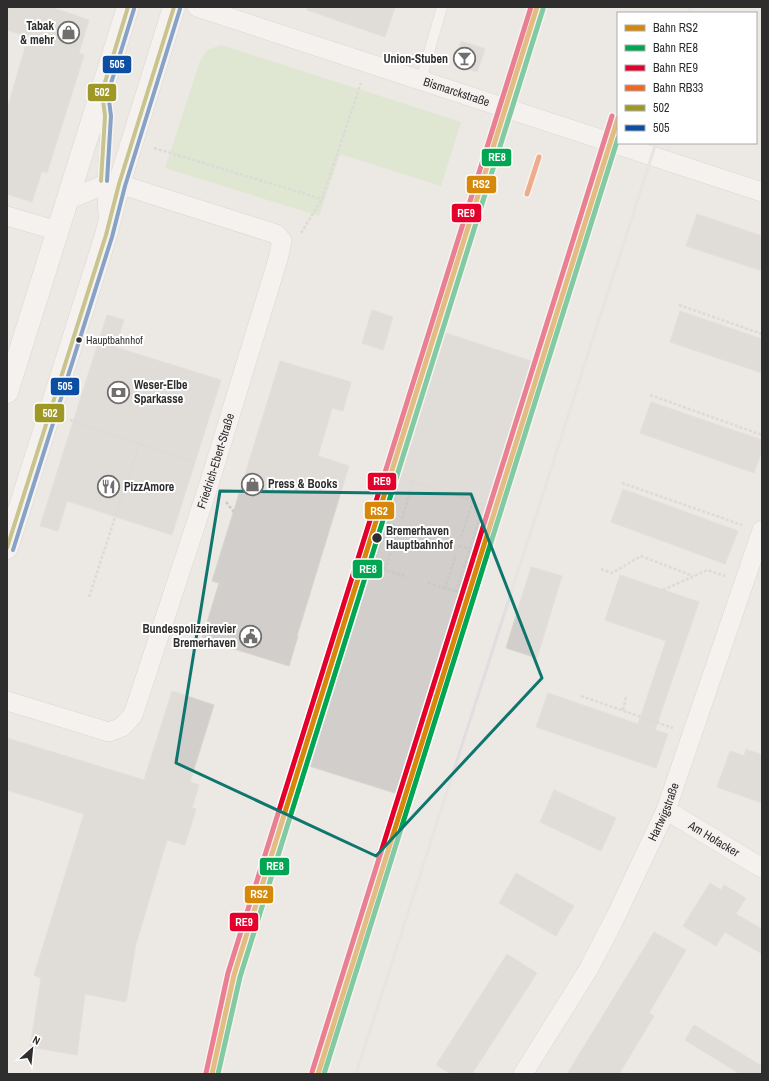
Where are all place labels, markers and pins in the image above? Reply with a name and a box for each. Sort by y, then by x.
place label: Tabak & mehr [20,18,55,48]
shop icon: Tabak & mehr [56,20,82,46]
bar icon: Union-Stuben [451,46,477,72]
place label: Union-Stuben [383,51,448,67]
place label: Hauptbahnhof [86,333,143,347]
marker: Hauptbahnhof [74,335,84,345]
place label: Weser-Elbe Sparkasse [134,377,188,407]
bank icon: Weser-Elbe Sparkasse [105,379,131,405]
shop icon: Press & Books [239,471,265,497]
restaurant icon: PizzAmore [96,474,122,500]
place label: Press & Books [268,476,338,492]
place label: PizzAmore [124,479,175,495]
place label: Bremerhaven Hauptbahnhof [386,523,453,553]
marker: Bremerhaven Hauptbahnhof [370,531,384,545]
place label: Bundespolizeirevier Bremerhaven [142,621,236,651]
public building icon: Bundespolizeirevier Bremerhaven [238,623,264,649]

